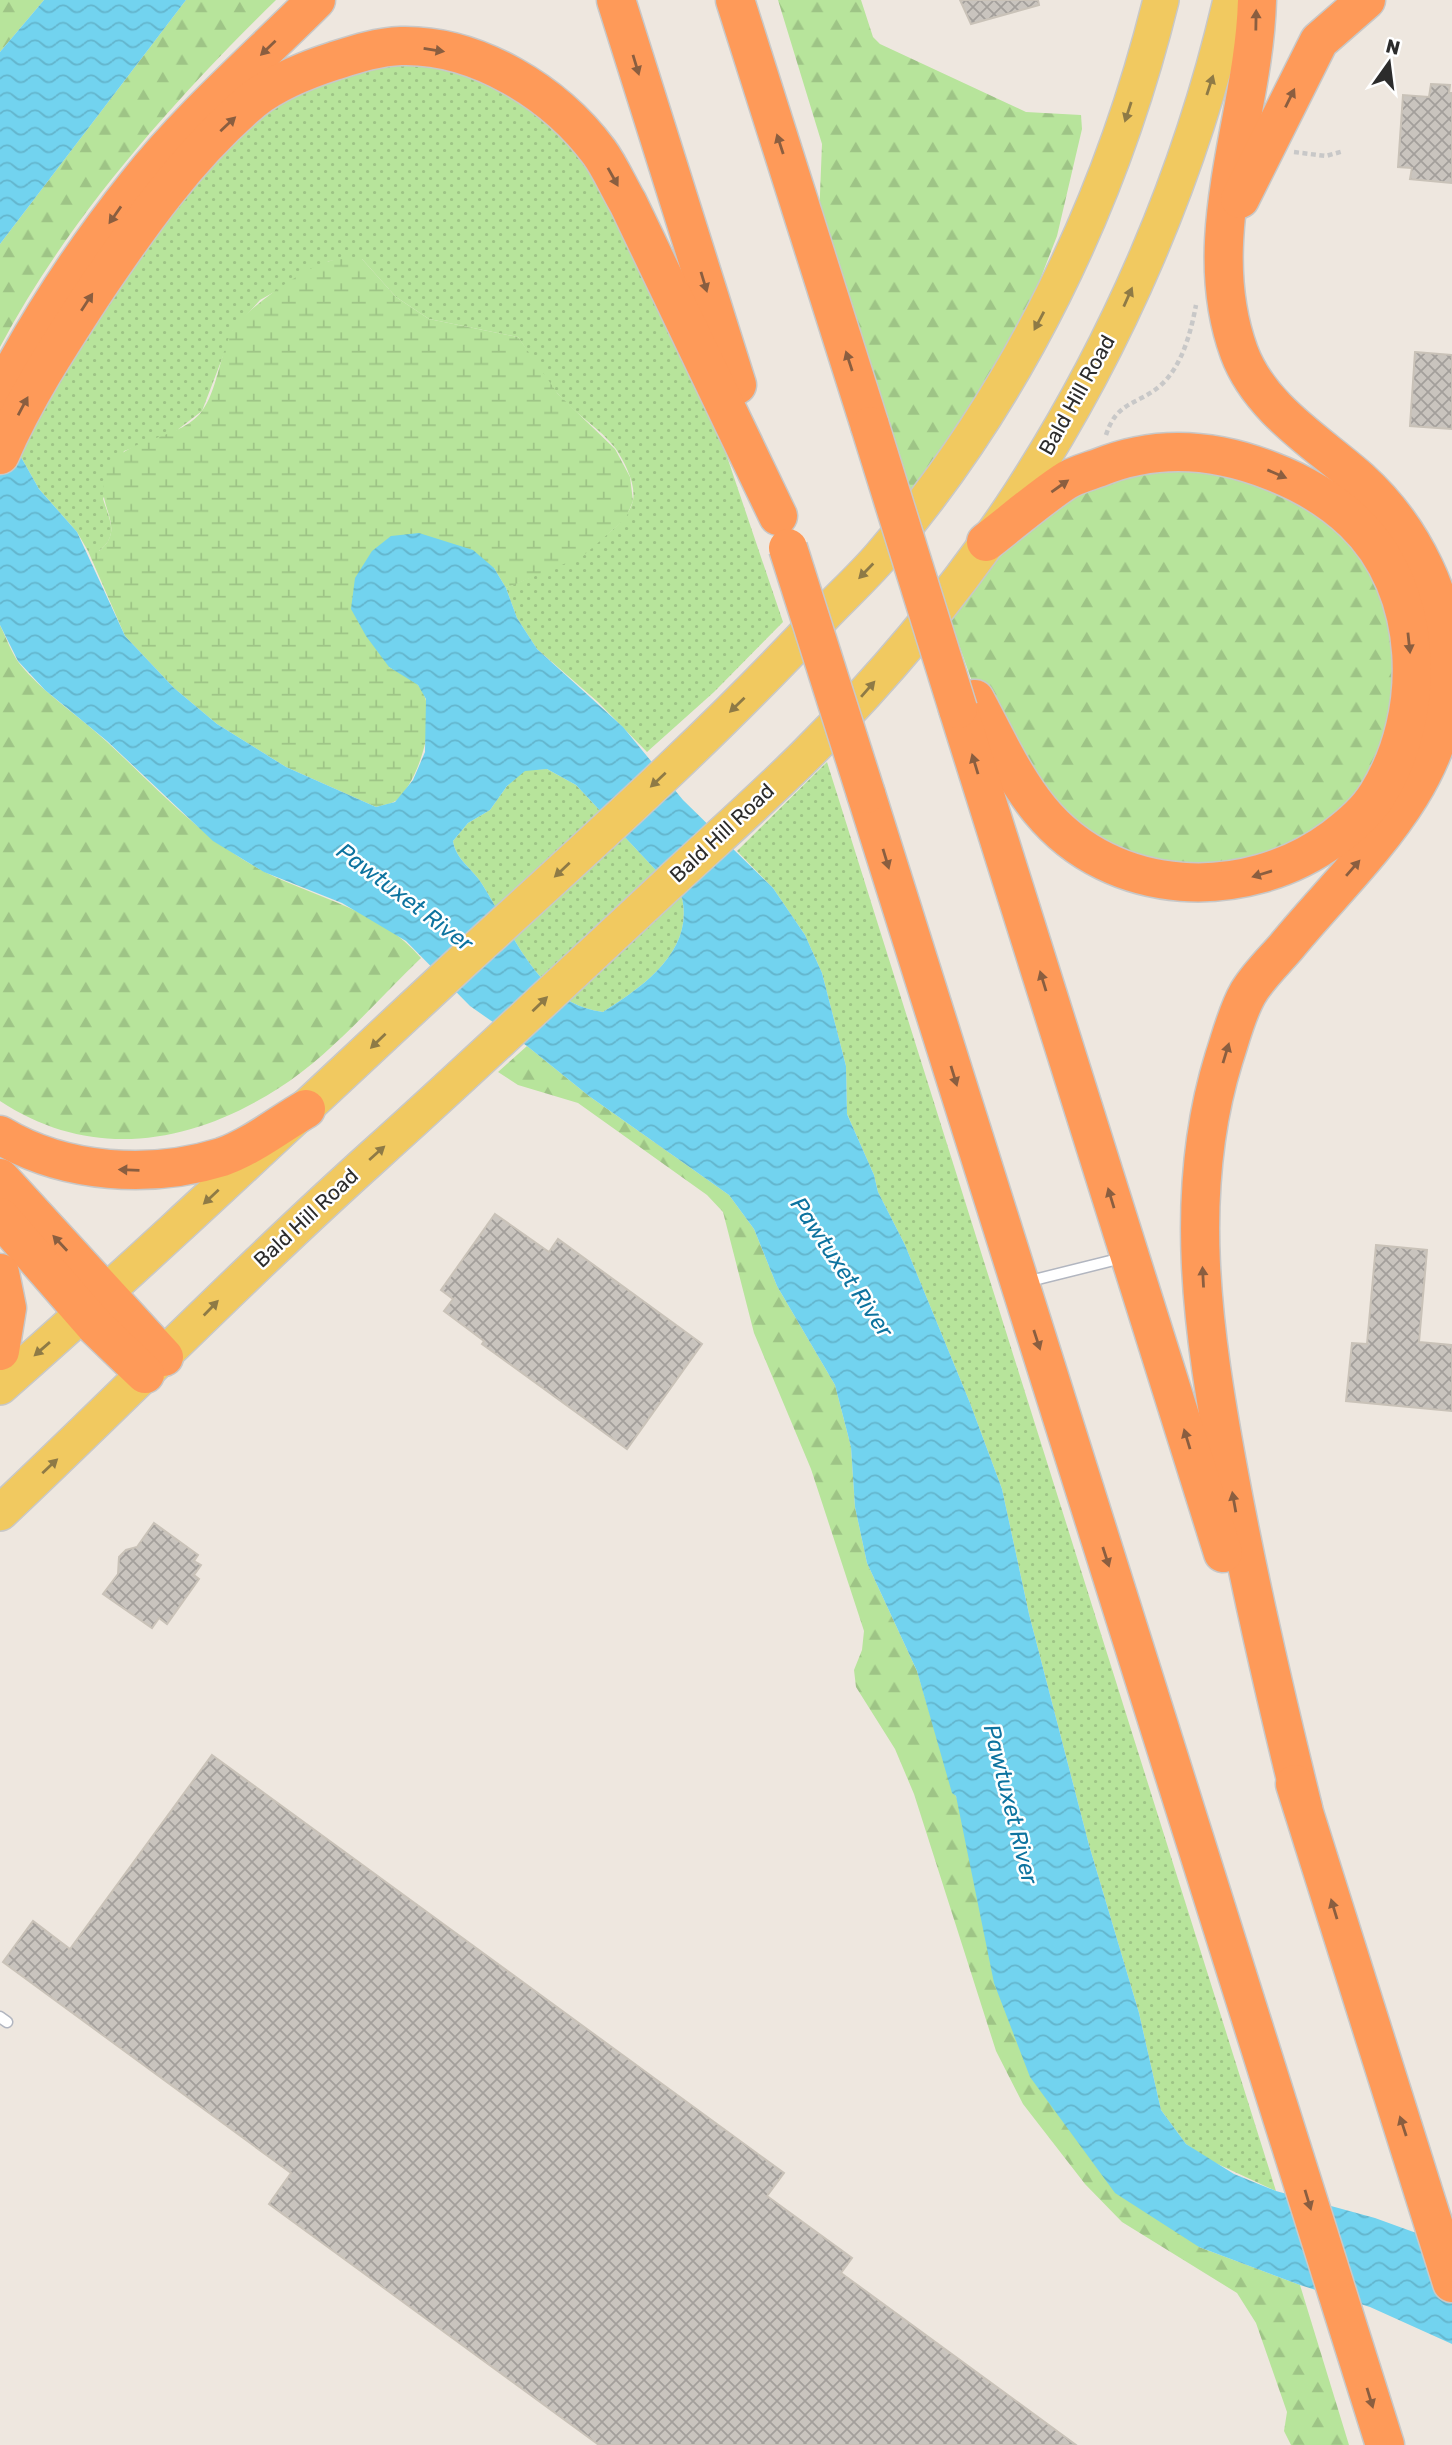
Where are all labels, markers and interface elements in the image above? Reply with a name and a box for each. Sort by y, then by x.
one-way arrow [1250,9,1262,31]
north arrow [1354,28,1424,98]
text: N [1384,34,1402,60]
one-way arrow [260,39,277,55]
one-way arrow [423,45,445,56]
one-way arrow [631,55,642,76]
one-way arrow [1205,74,1216,95]
one-way arrow [1284,88,1295,108]
one-way arrow [1122,102,1133,123]
one-way arrow [219,117,236,133]
one-way arrow [774,133,785,154]
one-way arrow [607,167,619,186]
one-way arrow [108,206,122,224]
one-way arrow [700,272,710,293]
one-way arrow [1123,287,1134,308]
one-way arrow [80,293,93,312]
one-way arrow [1033,311,1045,331]
street label: Bald Hill Road [1033,330,1120,459]
one-way arrow [843,350,854,371]
one-way arrow [17,396,28,416]
one-way arrow [1267,468,1287,480]
one-way arrow [1051,479,1069,493]
one-way arrow [859,562,875,579]
one-way arrow [1404,633,1415,655]
one-way arrow [860,680,876,698]
one-way arrow [729,696,746,712]
one-way arrow [969,754,980,775]
one-way arrow [649,772,666,789]
street label: Bald Hill Road [664,778,779,887]
water label: Pawtuxet River [331,837,480,958]
one-way arrow [882,849,892,870]
one-way arrow [1345,859,1360,876]
one-way arrow [553,862,571,878]
one-way arrow [1251,869,1272,880]
one-way arrow [1037,971,1048,992]
one-way arrow [531,997,548,1013]
one-way arrow [370,1033,387,1049]
one-way arrow [1221,1042,1231,1063]
one-way arrow [950,1066,960,1087]
one-way arrow [369,1146,386,1161]
street label: Bald Hill Road [248,1163,363,1272]
one-way arrow [118,1165,140,1176]
one-way arrow [203,1188,220,1204]
one-way arrow [1106,1188,1116,1209]
water label: Pawtuxet River [785,1191,900,1344]
one-way arrow [52,1234,68,1252]
one-way arrow [1197,1266,1208,1288]
one-way arrow [203,1300,220,1317]
one-way arrow [1033,1330,1043,1351]
one-way arrow [34,1341,51,1357]
one-way arrow [1181,1428,1191,1449]
one-way arrow [41,1458,58,1475]
one-way arrow [1228,1491,1239,1513]
one-way arrow [1101,1546,1111,1567]
water label: Pawtuxet River [978,1721,1045,1888]
one-way arrow [1329,1898,1339,1919]
one-way arrow [1397,2115,1407,2136]
one-way arrow [1303,2190,1314,2211]
one-way arrow [1365,2388,1376,2409]

